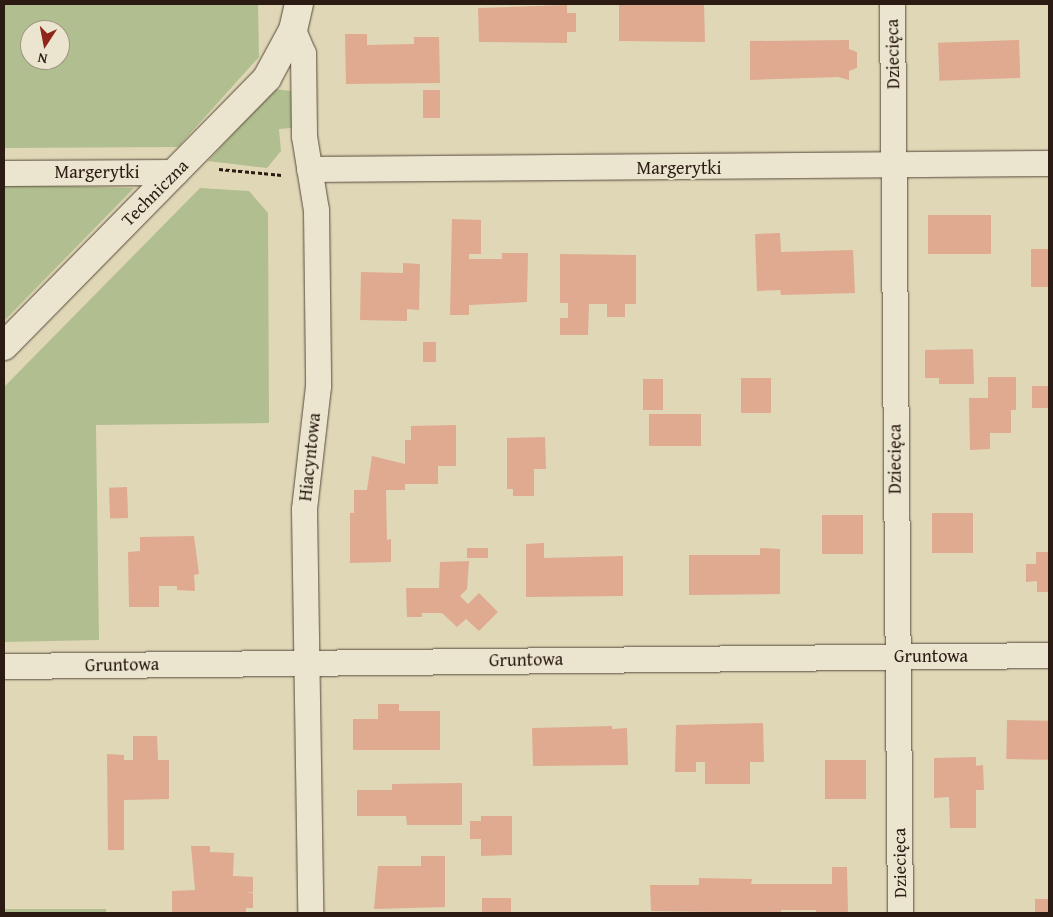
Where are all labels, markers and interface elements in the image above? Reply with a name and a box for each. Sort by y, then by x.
street label: Dziecięca [882,19,904,89]
north arrow [20,20,70,70]
text: N [36,48,49,69]
street label: Techniczna [117,155,193,231]
street label: Margerytki [636,157,722,179]
street label: Margerytki [54,161,140,183]
street label: Hiacyntowa [295,412,325,502]
street label: Dziecięca [884,424,906,494]
street label: Gruntowa [894,645,968,667]
street label: Gruntowa [489,649,563,671]
street label: Gruntowa [85,654,159,676]
street label: Dziecięca [889,828,911,898]

